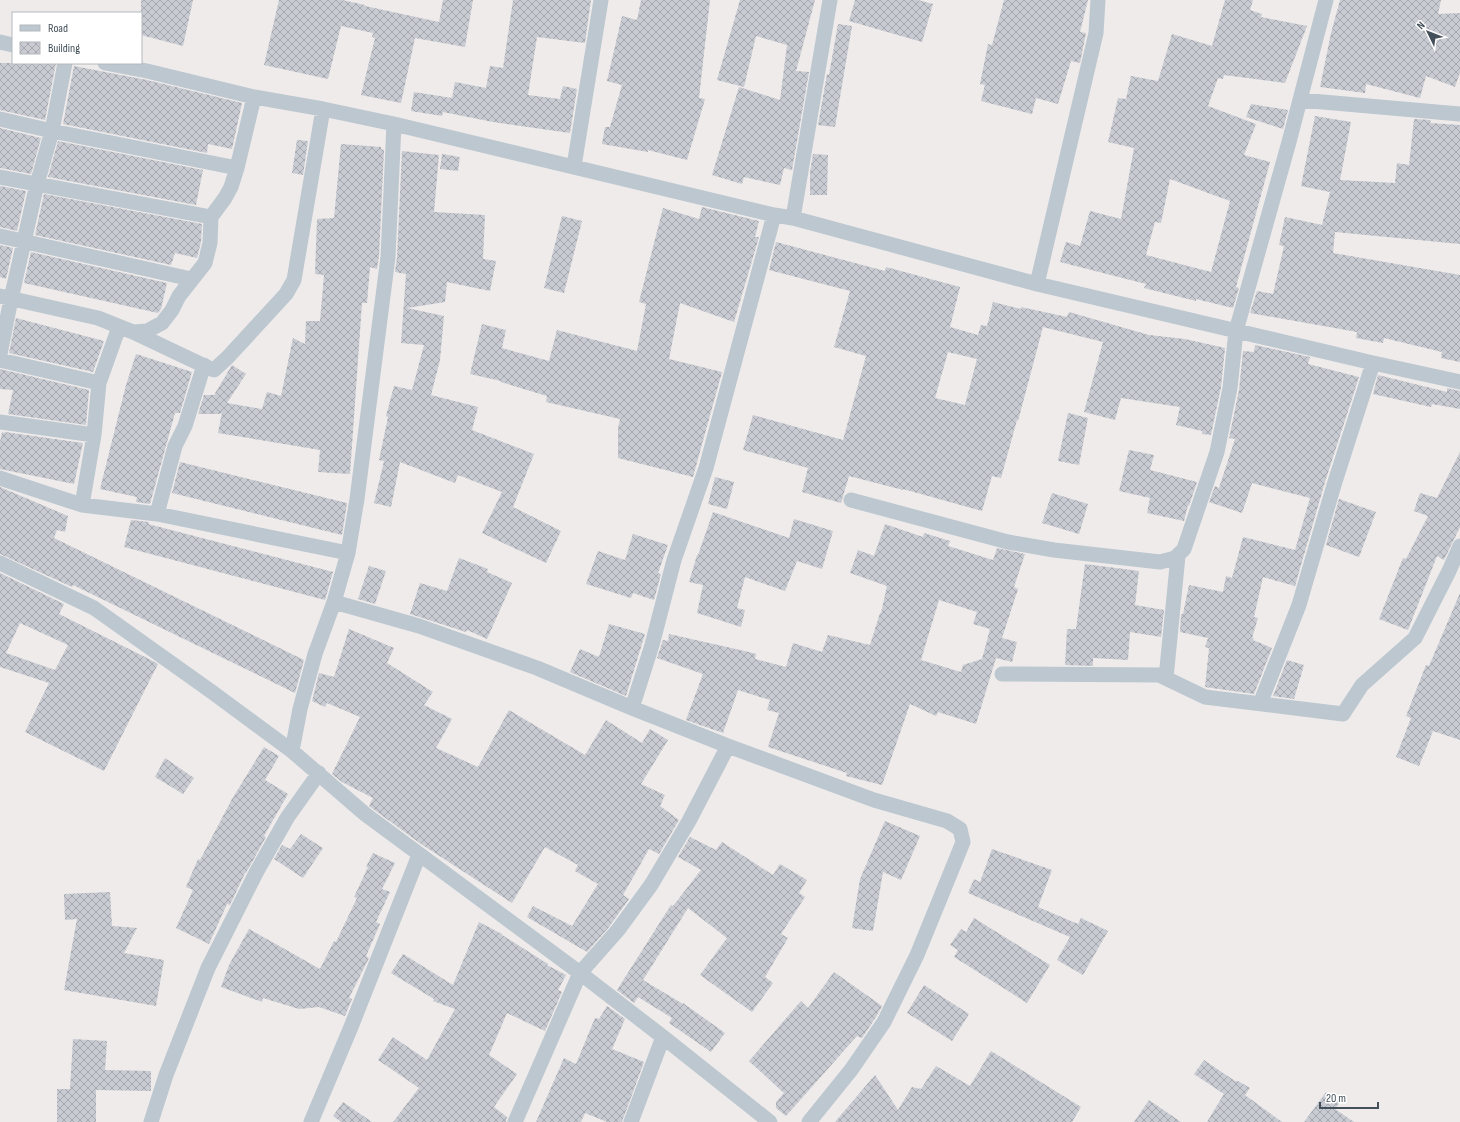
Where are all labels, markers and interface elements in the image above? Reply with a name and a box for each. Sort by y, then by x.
legend [12,12,142,64]
north arrow [1408,12,1448,52]
text: N [1414,19,1428,32]
text: Road [48,21,68,36]
text: Building [48,41,80,56]
scale bar [1320,1084,1378,1110]
text: 20 m [1326,1091,1346,1106]

